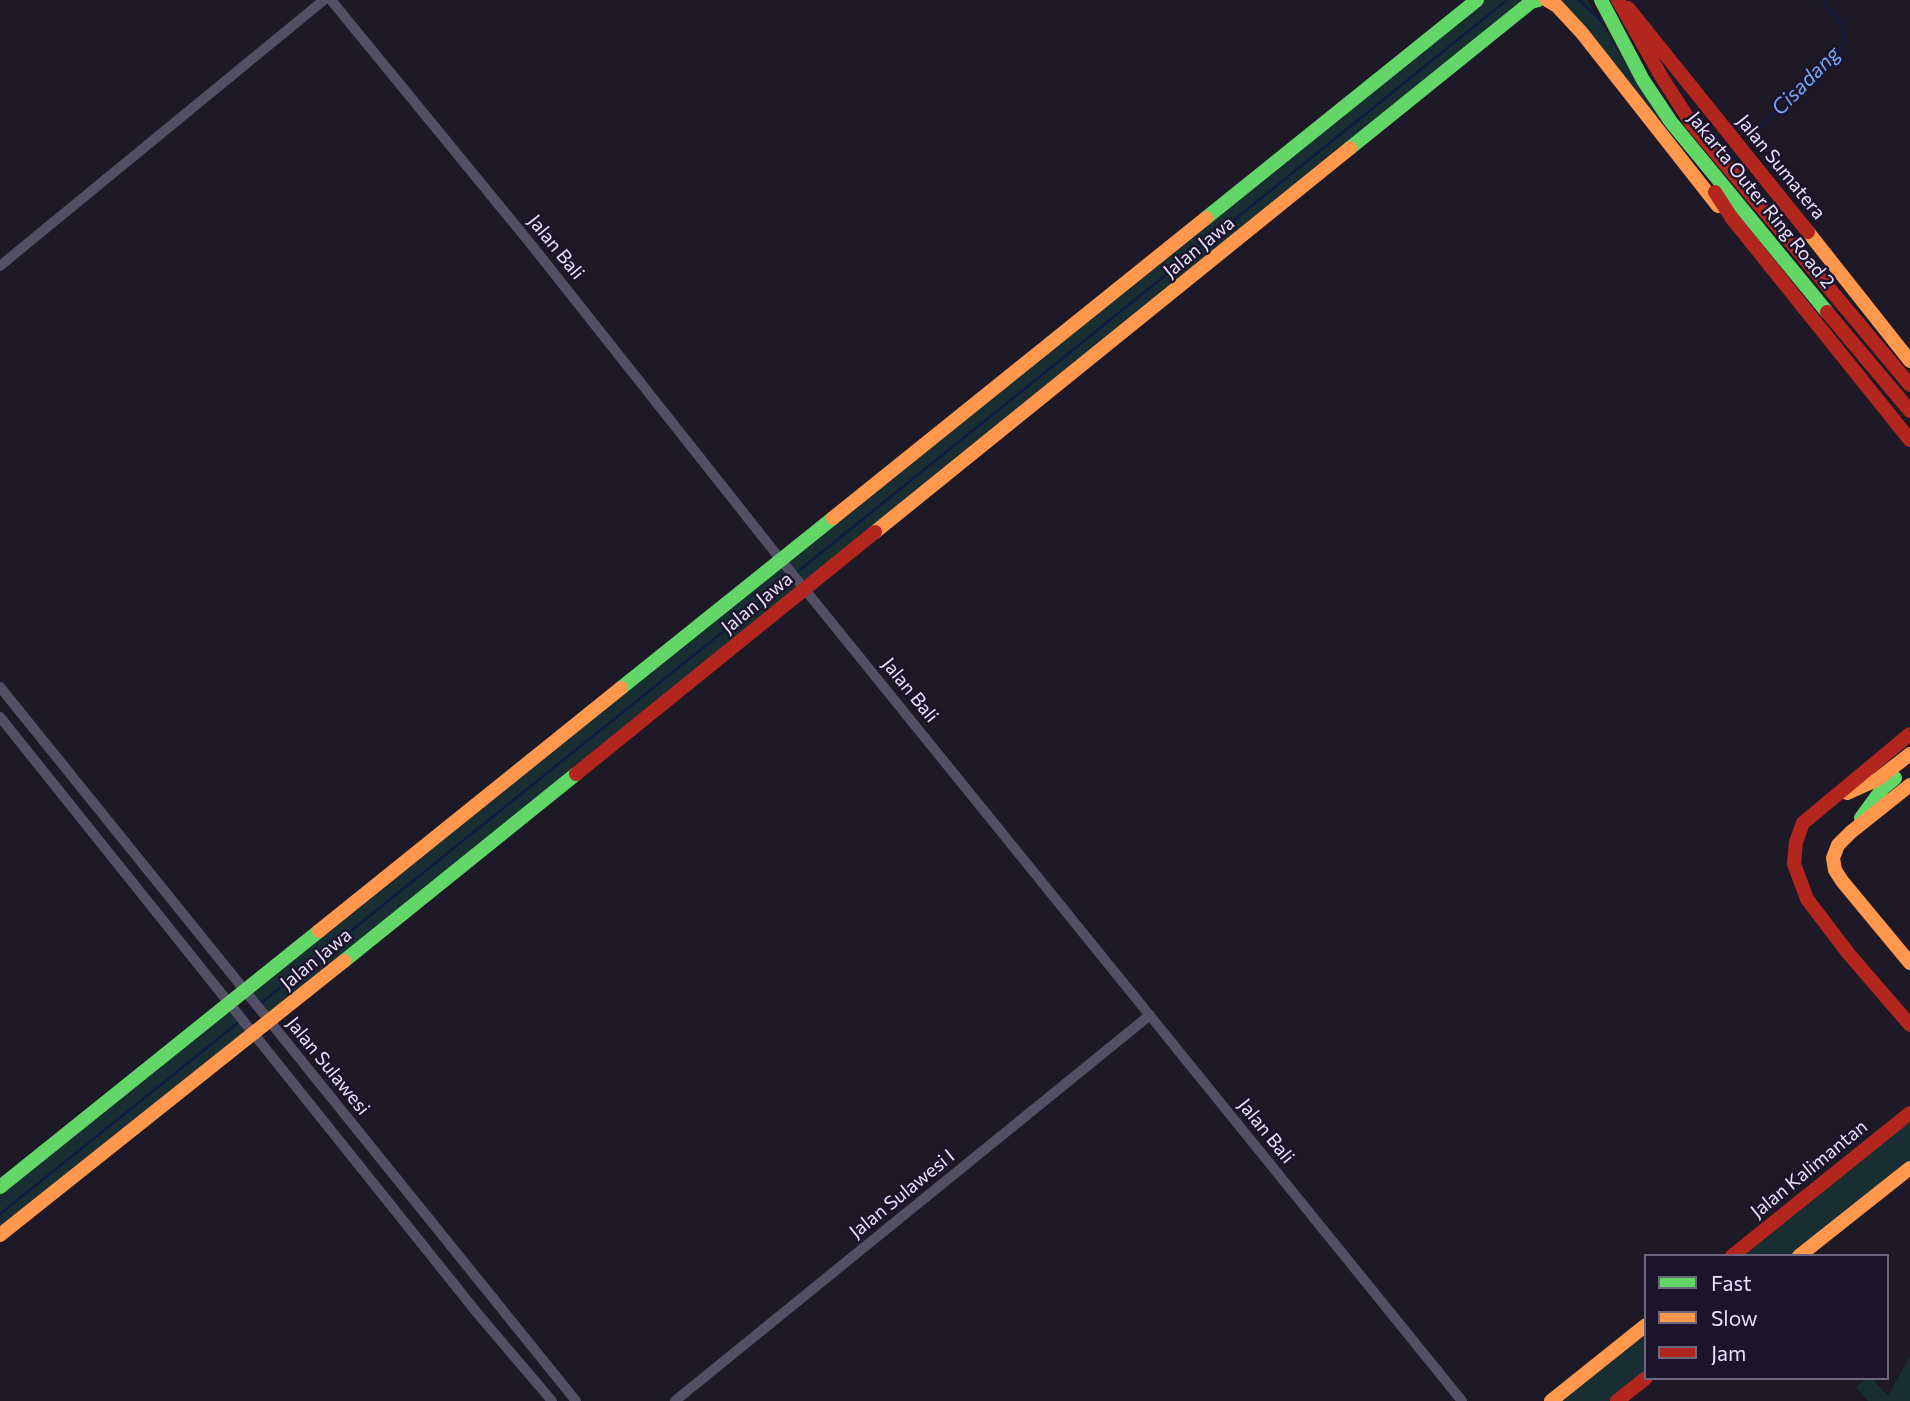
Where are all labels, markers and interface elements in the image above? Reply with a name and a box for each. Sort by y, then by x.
water label: Cisadang [1766,41,1846,121]
street label: Jakarta Outer Ring Road 2 [1683,107,1839,293]
street label: Jalan Sumatera [1732,110,1830,224]
street label: Jalan Bali [523,210,589,284]
street label: Jalan Jawa [1159,211,1239,283]
street label: Jalan Jawa [717,567,797,639]
street label: Jalan Bali [877,653,943,727]
street label: Jalan Jawa [276,923,356,995]
street label: Jalan Sulawesi [282,1012,374,1120]
street label: Jalan Bali [1233,1094,1299,1168]
street label: Jalan Kalimantan [1746,1115,1872,1223]
street label: Jalan Sulawesi I [845,1145,959,1243]
legend [1644,1254,1889,1380]
text: Fast [1711,1270,1752,1295]
text: Slow [1711,1305,1758,1330]
text: Jam [1711,1340,1746,1365]

